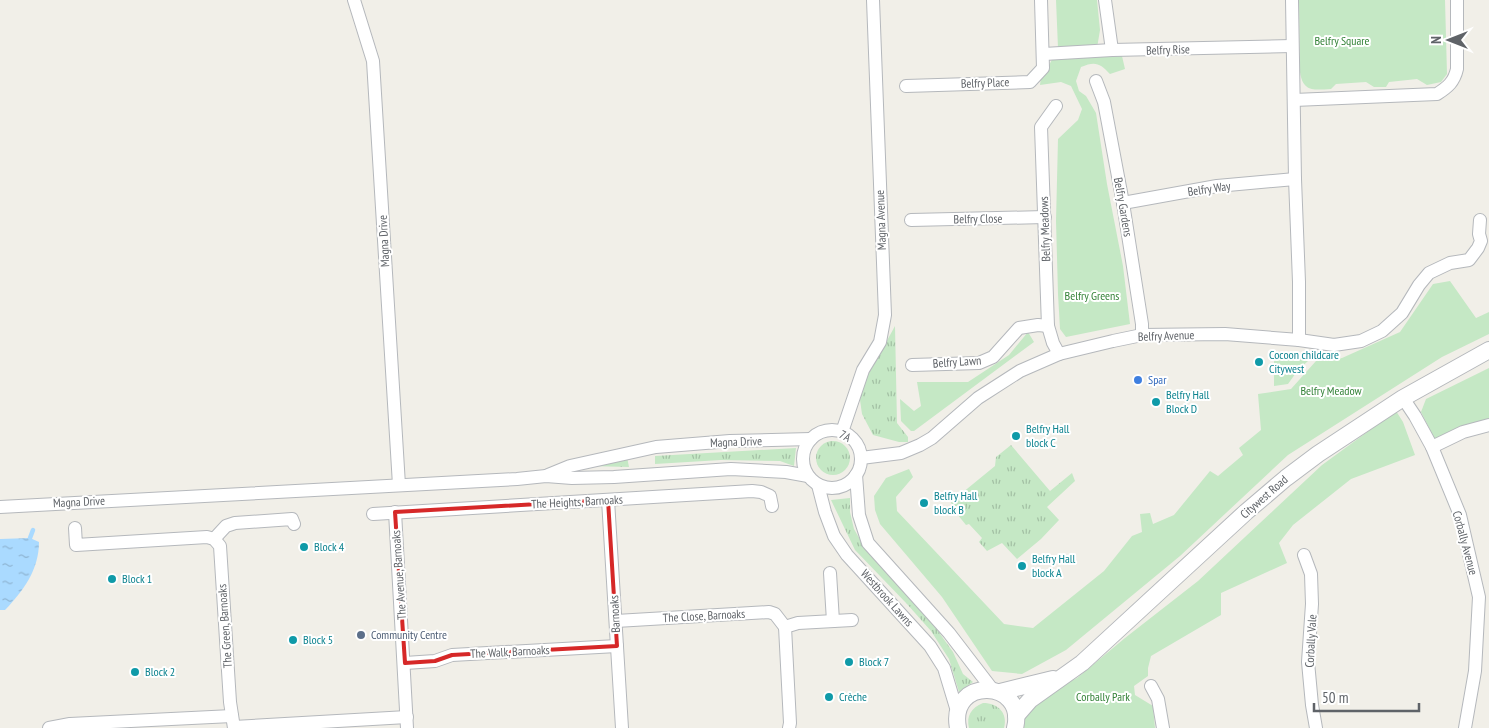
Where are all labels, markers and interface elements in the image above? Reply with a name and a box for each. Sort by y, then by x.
north arrow [1424,15,1474,65]
park label: Belfry Square [1314,33,1370,48]
text: N [1427,36,1445,44]
street label: Belfry Rise [1146,41,1190,58]
street label: Belfry Place [960,74,1010,91]
street label: Belfry Gardens [1111,176,1136,238]
street label: Belfry Way [1186,178,1232,199]
street label: Magna Avenue [872,190,889,250]
street label: Belfry Meadows [1036,196,1053,262]
street label: Belfry Close [953,211,1003,226]
street label: Magna Drive [375,215,392,267]
park label: Belfry Greens [1065,288,1119,303]
street label: Belfry Avenue [1137,327,1195,344]
place label: Cocoon childcare Citywest [1269,347,1339,376]
street label: Belfry Lawn [932,352,982,371]
marker: Cocoon childcare Citywest [1253,356,1265,368]
place label: Spar [1148,372,1167,387]
marker: Spar [1132,374,1144,386]
park label: Belfry Meadow [1300,383,1363,398]
place label: Belfry Hall Block D [1166,387,1210,416]
marker: Belfry Hall Block D [1150,396,1162,408]
place label: Belfry Hall block C [1026,421,1070,450]
street label: 7A [837,426,854,445]
marker: Belfry Hall block C [1010,430,1022,442]
street label: Magna Drive [710,433,762,450]
street label: Citywest Road [1237,472,1291,521]
place label: Belfry Hall block B [934,488,978,517]
street label: The Heights, Barnoaks [531,492,623,511]
street label: Magna Drive [53,493,105,510]
marker: Belfry Hall block B [918,497,930,509]
street label: Corbally Avenue [1450,509,1481,577]
street label: The Avenue, Barnoaks [388,530,409,620]
place label: Block 4 [314,539,345,554]
marker: Block 4 [298,541,310,553]
place label: Belfry Hall block A [1032,551,1076,580]
marker: Belfry Hall block A [1016,560,1028,572]
street label: Westbrook Lawns [858,566,917,629]
place label: Block 1 [122,571,152,586]
marker: Block 1 [106,573,118,585]
street label: The Green, Barnoaks [214,584,235,669]
street label: Barnoaks [606,595,623,633]
street label: The Close, Barnoaks [662,606,745,625]
street label: Corbally Vale [1302,614,1319,668]
place label: Community Centre [371,627,447,642]
marker: Community Centre [355,629,367,641]
place label: Block 5 [303,632,333,647]
marker: Block 5 [287,634,299,646]
street label: The Walk, Barnoaks [470,642,550,661]
place label: Block 7 [859,654,889,669]
marker: Block 7 [843,656,855,668]
place label: Block 2 [145,664,175,679]
marker: Block 2 [129,666,141,678]
scale bar [1314,680,1419,712]
text: 50 m [1322,688,1348,707]
place label: Crèche [839,689,867,704]
park label: Corbally Park [1076,689,1130,704]
marker: Crèche [823,691,835,703]

